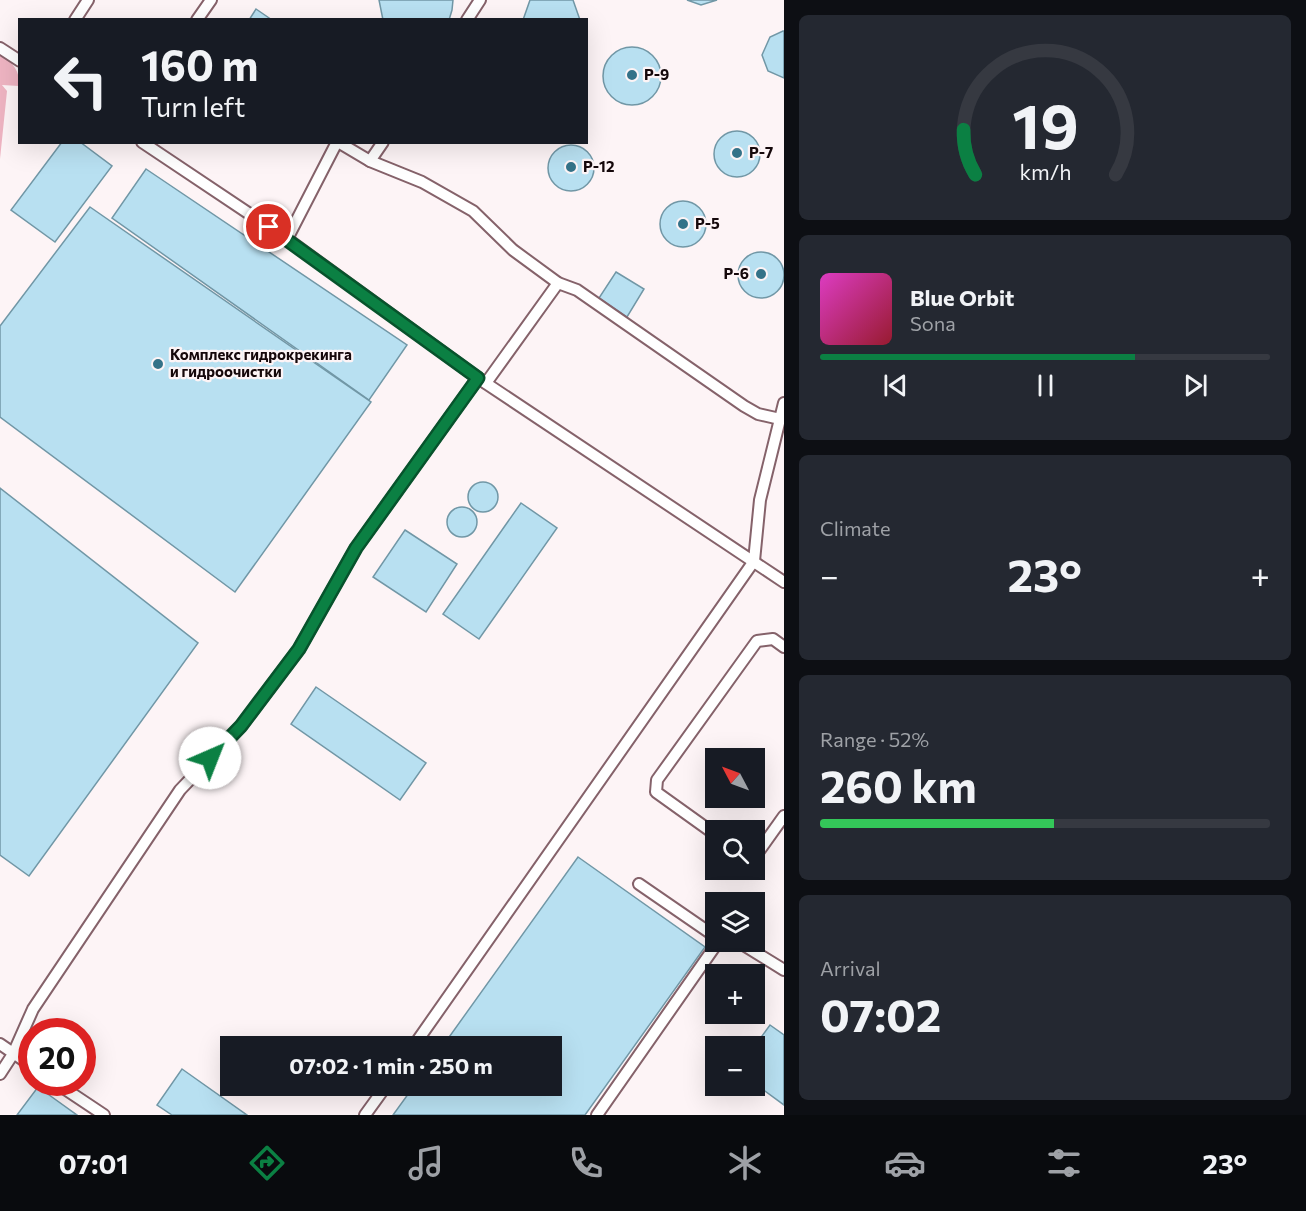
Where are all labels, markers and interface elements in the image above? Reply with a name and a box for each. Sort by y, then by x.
text: 160 m [141,38,259,90]
icon: left [42,42,120,120]
place label: Р-9 [644,65,669,83]
marker: Р-9 [625,68,639,82]
text: 19 [1012,86,1078,162]
text: Turn left [141,90,245,123]
place label: Р-7 [749,143,773,161]
marker: Р-7 [730,146,744,160]
place label: Р-12 [583,157,614,175]
text: km/h [1019,158,1071,184]
marker: Р-12 [564,160,578,174]
pin [243,201,294,252]
icon: arrive [252,210,285,243]
place label: Р-5 [695,214,720,232]
marker: Р-5 [676,217,690,231]
place label: Р-6 [724,264,749,282]
marker: Р-6 [754,267,768,281]
text: Blue Orbit [910,284,1014,311]
text: Sona [910,311,956,335]
place label: Комплекс гидрокрекинга и гидроочистки [170,345,352,380]
marker: Комплекс гидрокрекинга и гидроочистки [151,357,165,371]
icon: previous [879,369,912,402]
icon: pause [1029,369,1062,402]
icon: next [1179,369,1212,402]
text: Climate [820,516,890,540]
text: 23° [1008,546,1082,601]
text: − [820,554,839,595]
text: + [1251,554,1270,595]
position arrow [178,726,242,790]
text: Range · 52% [820,727,929,751]
north arrow [705,748,765,808]
map controls [705,748,765,1096]
text: 260 km [820,757,977,812]
button: search [705,820,765,880]
button: layers [705,892,765,952]
text: Arrival [820,956,881,980]
button: + [705,964,765,1024]
text: 07:02 [820,986,941,1041]
speed limit sign: 20 [18,1018,96,1096]
button: − [705,1036,765,1096]
text: 07:02 · 1 min · 250 m [289,1052,493,1079]
icon: directions [246,1142,288,1184]
icon: music [405,1142,447,1184]
icon: phone [565,1142,607,1184]
icon: climate [724,1142,766,1184]
icon: car [884,1142,926,1184]
icon: filters [1043,1142,1085,1184]
text: 07:01 [59,1147,129,1180]
text: 23° [1203,1147,1247,1180]

